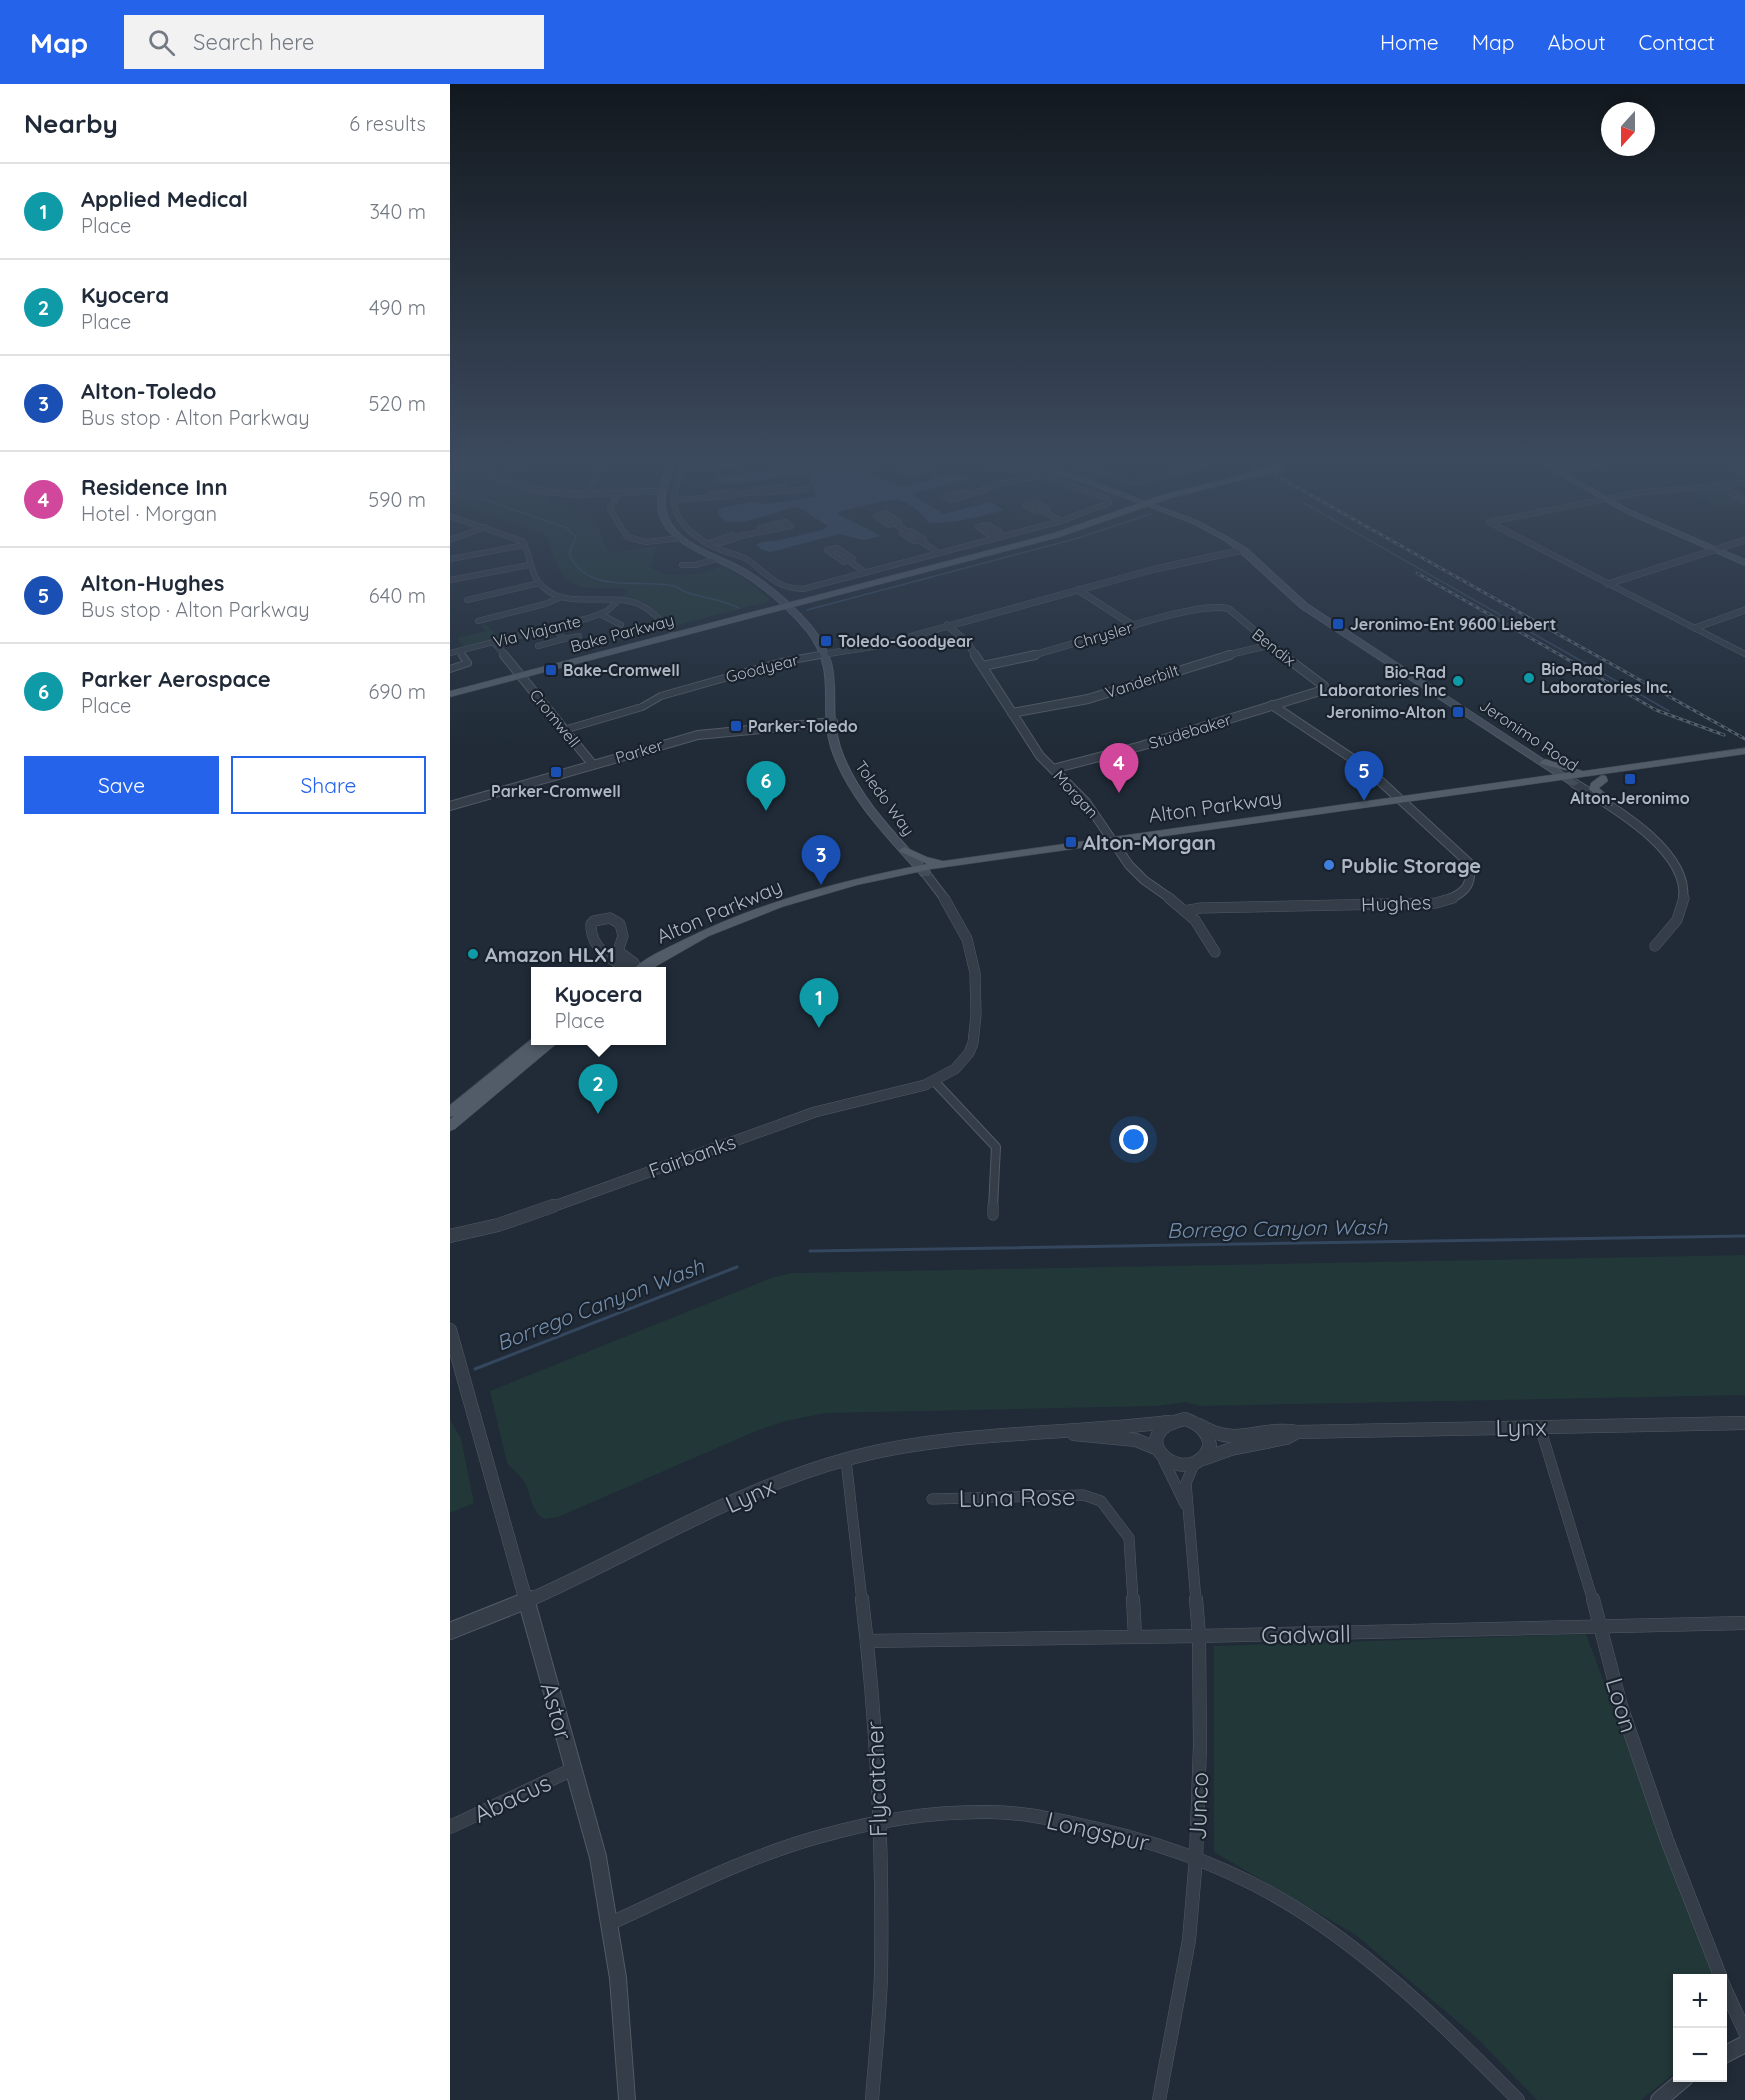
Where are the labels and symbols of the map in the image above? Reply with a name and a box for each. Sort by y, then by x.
north arrow [1601,102,1655,156]
street label: Via Viajante [491,610,583,652]
street label: Bake Parkway [568,610,676,656]
place label: Jeronimo-Ent 9600 Liebert [1350,614,1556,634]
street label: Chrysler [1071,617,1135,653]
marker: Jeronimo-Ent 9600 Liebert [1331,617,1345,631]
street label: Bendix [1248,624,1300,670]
place label: Toledo-Goodyear [838,631,973,651]
marker: Toledo-Goodyear [819,634,833,648]
street label: Goodyear [724,649,800,687]
place label: Bio-Rad Laboratories Inc. [1541,659,1672,697]
place label: Bake-Cromwell [563,660,680,680]
street label: Vanderbilt [1103,660,1181,702]
place label: Bio-Rad Laboratories Inc [1319,662,1446,700]
marker: Bake-Cromwell [544,663,558,677]
marker: Bio-Rad Laboratories Inc. [1522,671,1536,685]
marker: Bio-Rad Laboratories Inc [1451,674,1465,688]
street label: Cromwell [526,685,584,751]
street label: Jeronimo Road [1476,695,1582,775]
place label: Jeronimo-Alton [1326,702,1446,722]
marker: Jeronimo-Alton [1451,705,1465,719]
street label: Studebaker [1146,709,1234,753]
place label: Parker-Toledo [748,716,858,736]
marker: Parker-Toledo [729,719,743,733]
street label: Parker [613,734,665,768]
pin: 4 [1100,744,1138,793]
pin: 5 [1344,752,1384,801]
street label: Toledo Way [851,757,919,839]
pin: 6 [746,762,786,811]
marker: Parker-Cromwell [549,765,563,779]
street label: Morgan [1049,766,1103,822]
marker: Alton-Jeronimo [1623,772,1637,786]
place label: Parker-Cromwell [491,781,621,801]
street label: Alton Parkway [1147,784,1283,828]
place label: Alton-Jeronimo [1570,788,1690,808]
place label: Alton-Morgan [1083,830,1216,855]
marker: Alton-Morgan [1064,835,1078,849]
pin: 3 [802,836,841,885]
place label: Public Storage [1341,853,1481,878]
marker: Public Storage [1322,858,1336,872]
street label: Alton Parkway [652,873,786,949]
street label: Hughes [1361,889,1431,917]
place label: Amazon HLX1 [485,942,615,967]
marker: Amazon HLX1 [466,947,480,961]
pin: 1 [800,978,838,1028]
pin: 2 [578,1064,618,1114]
your location [1119,1125,1148,1154]
street label: Fairbanks [645,1129,739,1183]
water label: Borrego Canyon Wash [1167,1213,1388,1243]
water label: Borrego Canyon Wash [492,1252,709,1356]
street label: Lynx [1495,1412,1547,1442]
street label: Lynx [720,1471,780,1519]
street label: Luna Rose [958,1481,1076,1513]
street label: Gadwall [1261,1618,1351,1650]
street label: Loon [1600,1674,1644,1736]
street label: Astor [535,1679,579,1743]
street label: Flycatcher [859,1720,893,1838]
street label: Abacus [469,1767,555,1829]
street label: Junco [1182,1771,1214,1841]
street label: Longspur [1044,1805,1152,1857]

